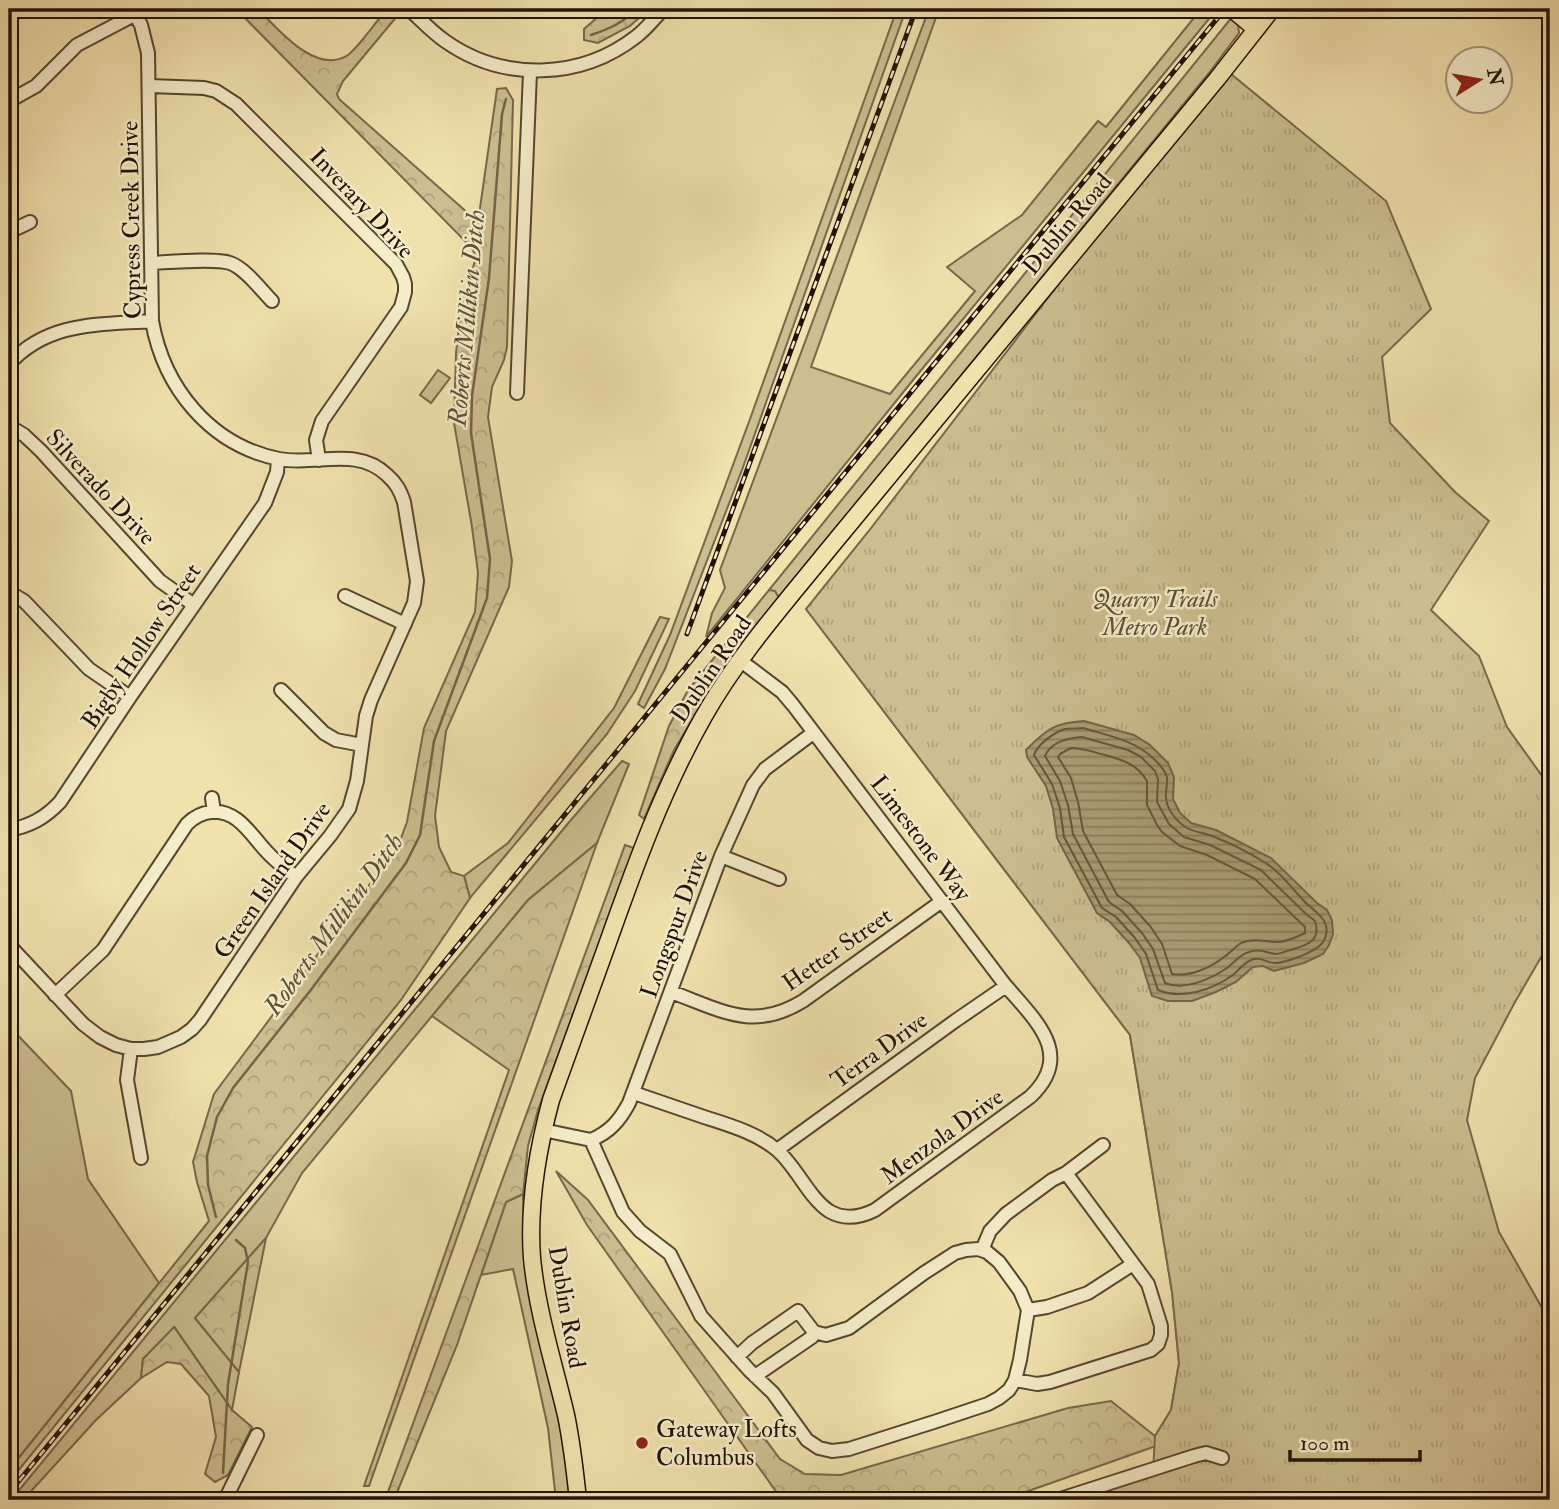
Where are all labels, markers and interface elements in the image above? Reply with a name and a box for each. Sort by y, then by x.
north arrow [1444,46,1514,116]
text: N [1481,65,1508,89]
street label: Cypress Creek Drive [114,121,149,319]
street label: Inverary Drive [302,141,421,265]
street label: Dublin Road [1016,167,1119,282]
water label: Roberts Millikin Ditch [441,208,492,429]
street label: Silverado Drive [39,423,162,552]
street label: Bigby Hollow Street [75,557,208,735]
park label: Quarry Trails Metro Park [1092,584,1218,643]
street label: Dublin Road [664,609,759,729]
street label: Limestone Way [863,769,978,908]
street label: Green Island Drive [207,796,338,965]
water label: Roberts Millikin Ditch [256,827,411,1023]
street label: Longspur Drive [633,846,716,1002]
street label: Hetter Street [776,900,898,998]
street label: Terra Drive [825,1005,934,1096]
street label: Menzola Drive [875,1081,1010,1191]
street label: Dublin Road [541,1244,593,1371]
place label: Gateway Lofts Columbus [656,1414,797,1473]
scale bar [1290,1418,1419,1462]
text: 100 m [1300,1430,1350,1457]
marker: Gateway Lofts Columbus [634,1435,650,1451]

